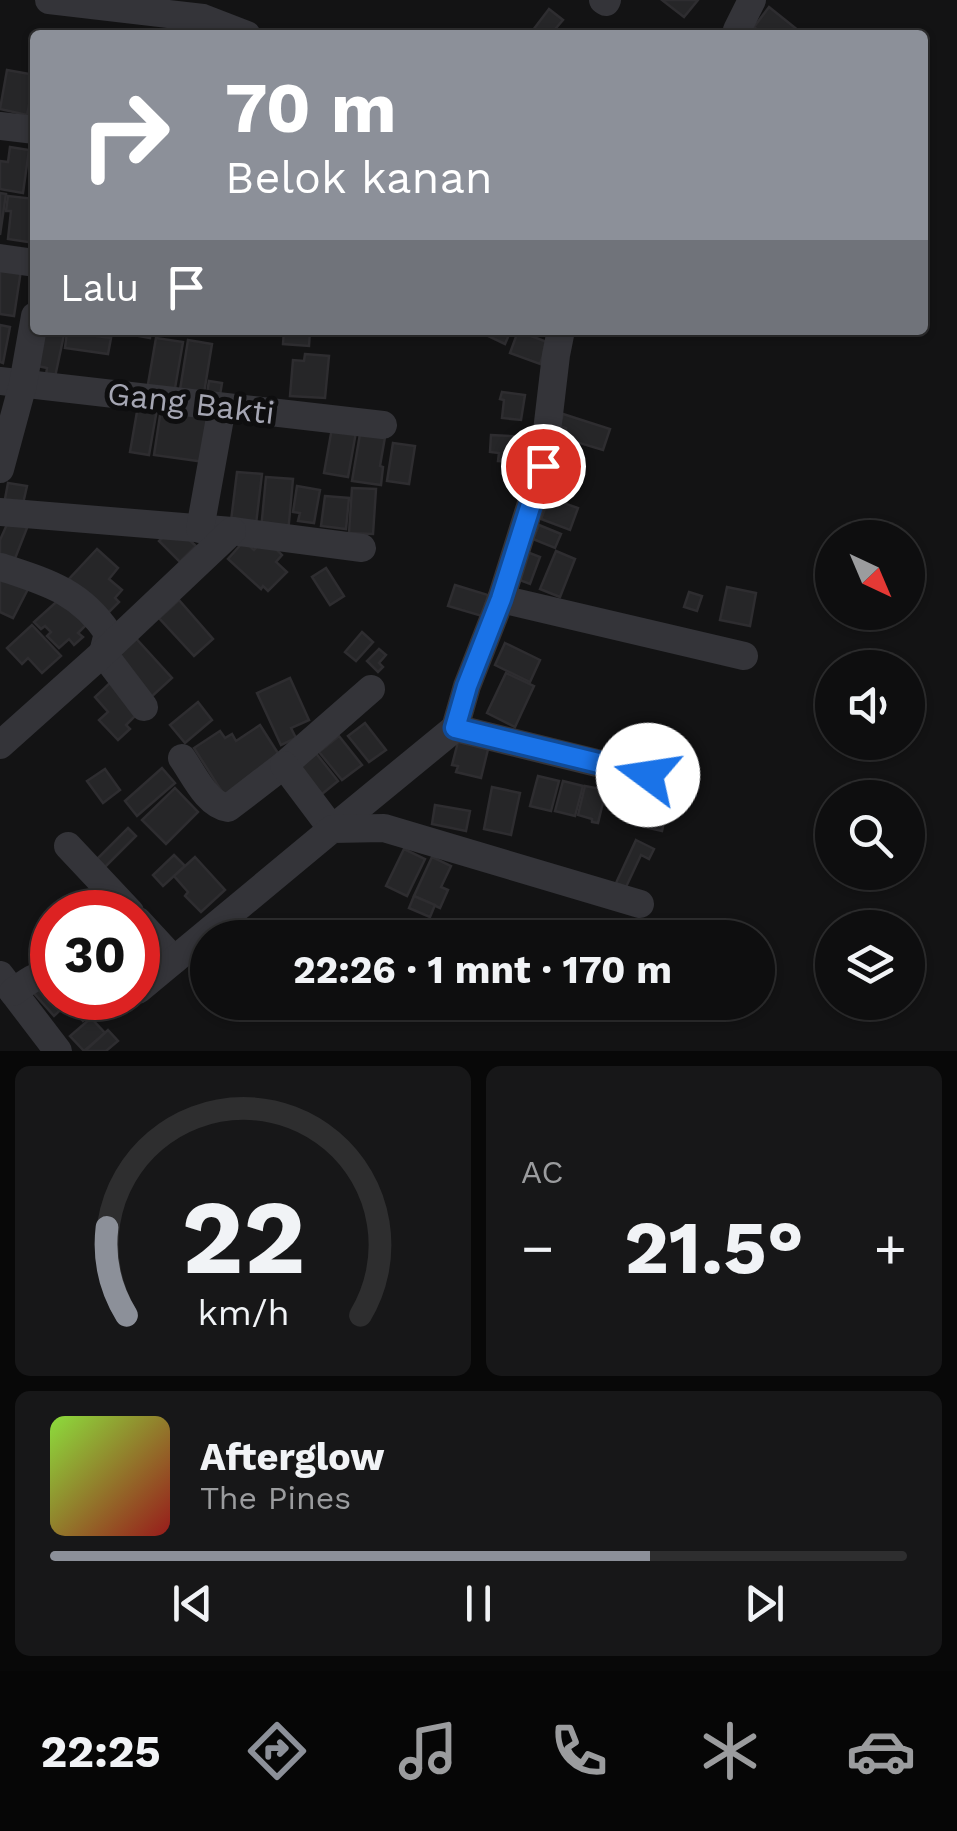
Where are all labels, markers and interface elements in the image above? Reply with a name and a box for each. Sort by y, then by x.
text: 70 m [225,67,397,149]
icon: right [60,70,190,200]
text: Belok kanan [225,151,493,204]
icon: arrive [159,260,214,315]
text: Lalu [60,266,139,310]
street label: Gang Bakti [105,374,277,432]
pin [501,424,586,509]
icon: arrive [516,439,571,494]
north arrow [815,520,925,630]
map controls [815,520,925,1020]
button: sound [815,650,925,760]
position arrow [596,723,700,827]
button: search [815,780,925,890]
speed limit sign: 30 [30,890,160,1020]
button: layers [815,910,925,1020]
text: 22:26 · 1 mnt · 170 m [293,948,672,992]
text: AC [521,1153,563,1191]
text: 22 [181,1176,305,1298]
text: 21.5° [624,1203,804,1291]
text: − [521,1216,554,1280]
text: + [874,1216,907,1280]
text: km/h [197,1292,289,1334]
text: Afterglow [200,1435,385,1479]
text: The Pines [200,1479,351,1517]
icon: previous [165,1576,220,1631]
icon: pause [451,1576,506,1631]
icon: next [737,1576,792,1631]
icon: directions [242,1716,312,1786]
icon: music [393,1716,463,1786]
icon: phone [544,1716,614,1786]
icon: climate [695,1716,765,1786]
icon: car [846,1716,916,1786]
text: 22:25 [41,1725,161,1778]

